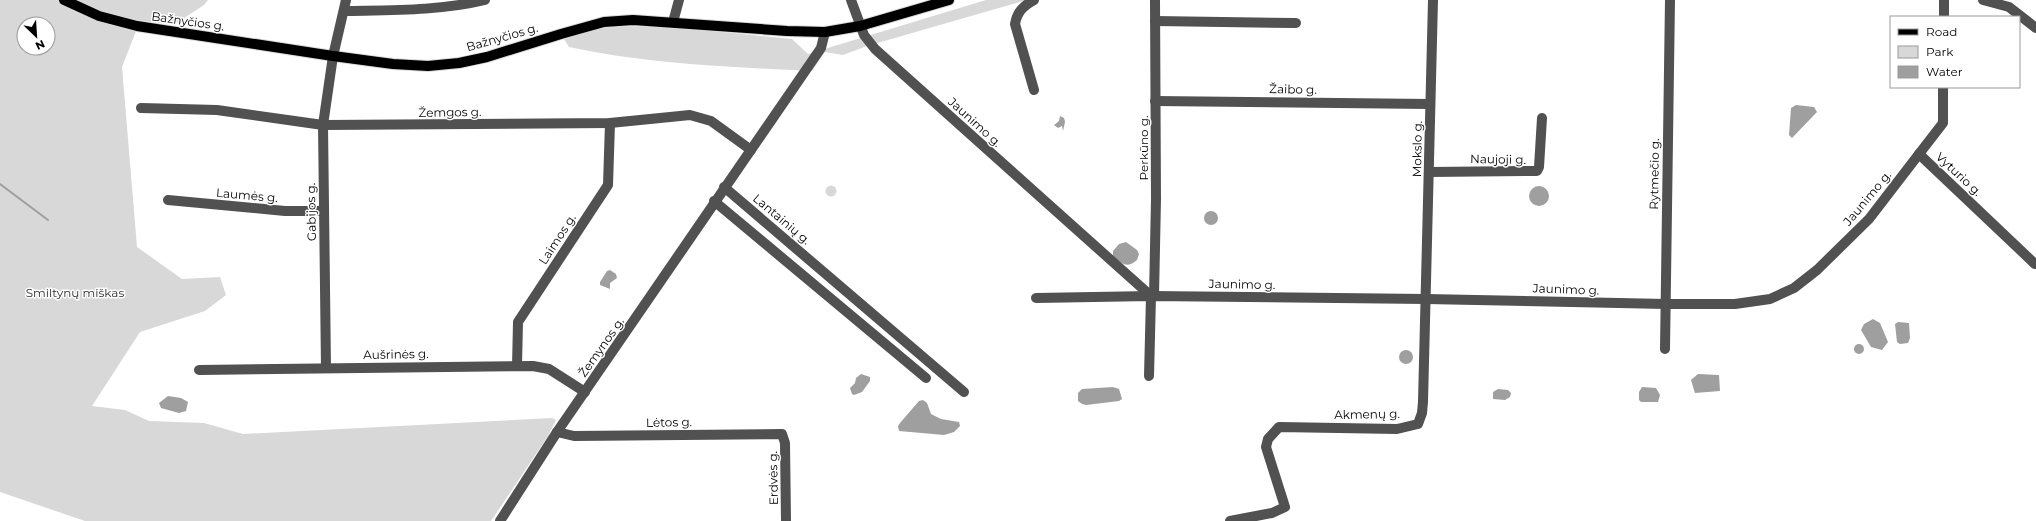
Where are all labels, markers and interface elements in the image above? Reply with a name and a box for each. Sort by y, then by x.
street label: Bažnyčios g. [150,8,226,34]
north arrow [16,16,56,56]
legend [1890,16,2020,88]
street label: Bažnyčios g. [465,20,539,54]
text: Road [1926,24,1957,39]
text: N [33,37,47,53]
text: Park [1926,44,1954,59]
text: Water [1926,64,1963,79]
street label: Žaibo g. [1269,81,1317,97]
street label: Jaunimo g. [944,93,1005,150]
street label: Žemgos g. [418,104,482,120]
street label: Perkūno g. [1136,115,1151,181]
street label: Mokslo g. [1409,121,1425,177]
street label: Rytmečio g. [1646,138,1662,210]
street label: Vyturio g. [1933,149,1985,199]
street label: Naujoji g. [1470,151,1526,167]
street label: Jaunimo g. [1839,168,1894,229]
street label: Gabijos g. [303,183,319,241]
street label: Laumės g. [215,185,279,205]
street label: Lantainių g. [750,191,814,247]
street label: Laimos g. [535,211,579,267]
street label: Jaunimo g. [1208,276,1275,292]
street label: Jaunimo g. [1531,280,1600,298]
park label: Smiltynų miškas [26,285,124,300]
street label: Žemynos g. [575,314,627,380]
street label: Aušrinės g. [363,346,429,362]
street label: Akmenų g. [1334,406,1400,422]
street label: Lėtos g. [646,414,692,430]
street label: Erdvės g. [765,451,781,505]

